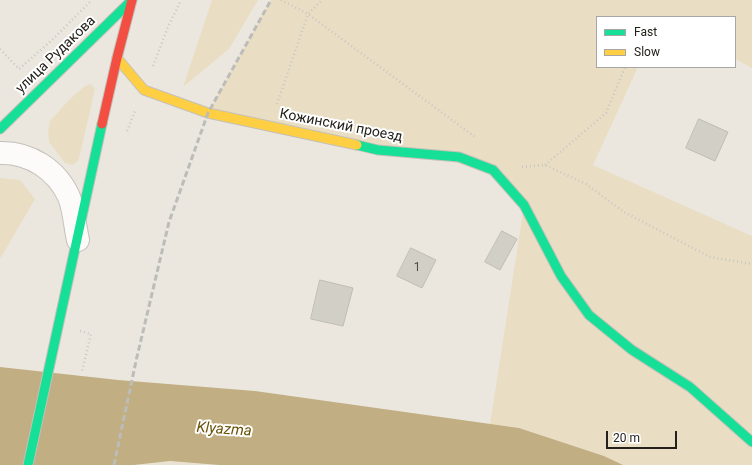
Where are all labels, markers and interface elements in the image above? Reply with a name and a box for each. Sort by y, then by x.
street label: улица Рудакова [13,13,99,97]
legend [596,16,736,68]
text: Fast [634,25,657,39]
text: Slow [634,45,660,59]
street label: Кожинский проезд [278,106,404,146]
house number: 1 [414,261,420,275]
water label: Klyazma [196,419,252,441]
scale bar [608,423,679,449]
text: 20 m [613,431,640,445]

